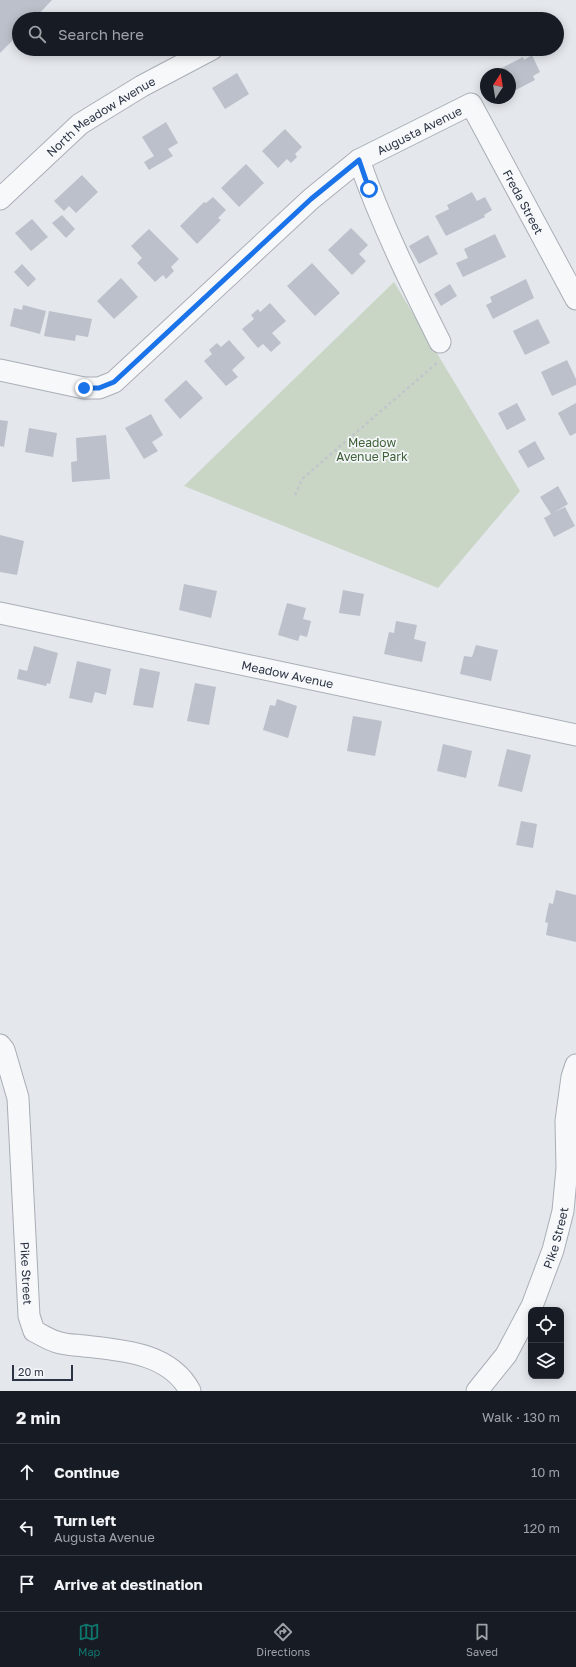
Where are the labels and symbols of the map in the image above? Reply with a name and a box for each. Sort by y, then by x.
north arrow [480,68,516,104]
street label: North Meadow Avenue [43,73,158,159]
street label: Augusta Avenue [374,102,464,157]
street label: Freda Street [500,167,547,237]
route start [360,180,378,198]
route end [75,379,93,397]
park label: Meadow Avenue Park [336,435,408,464]
street label: Meadow Avenue [240,657,335,691]
street label: Pike Street [539,1206,571,1271]
street label: Pike Street [18,1241,36,1306]
scale bar [12,1363,73,1382]

